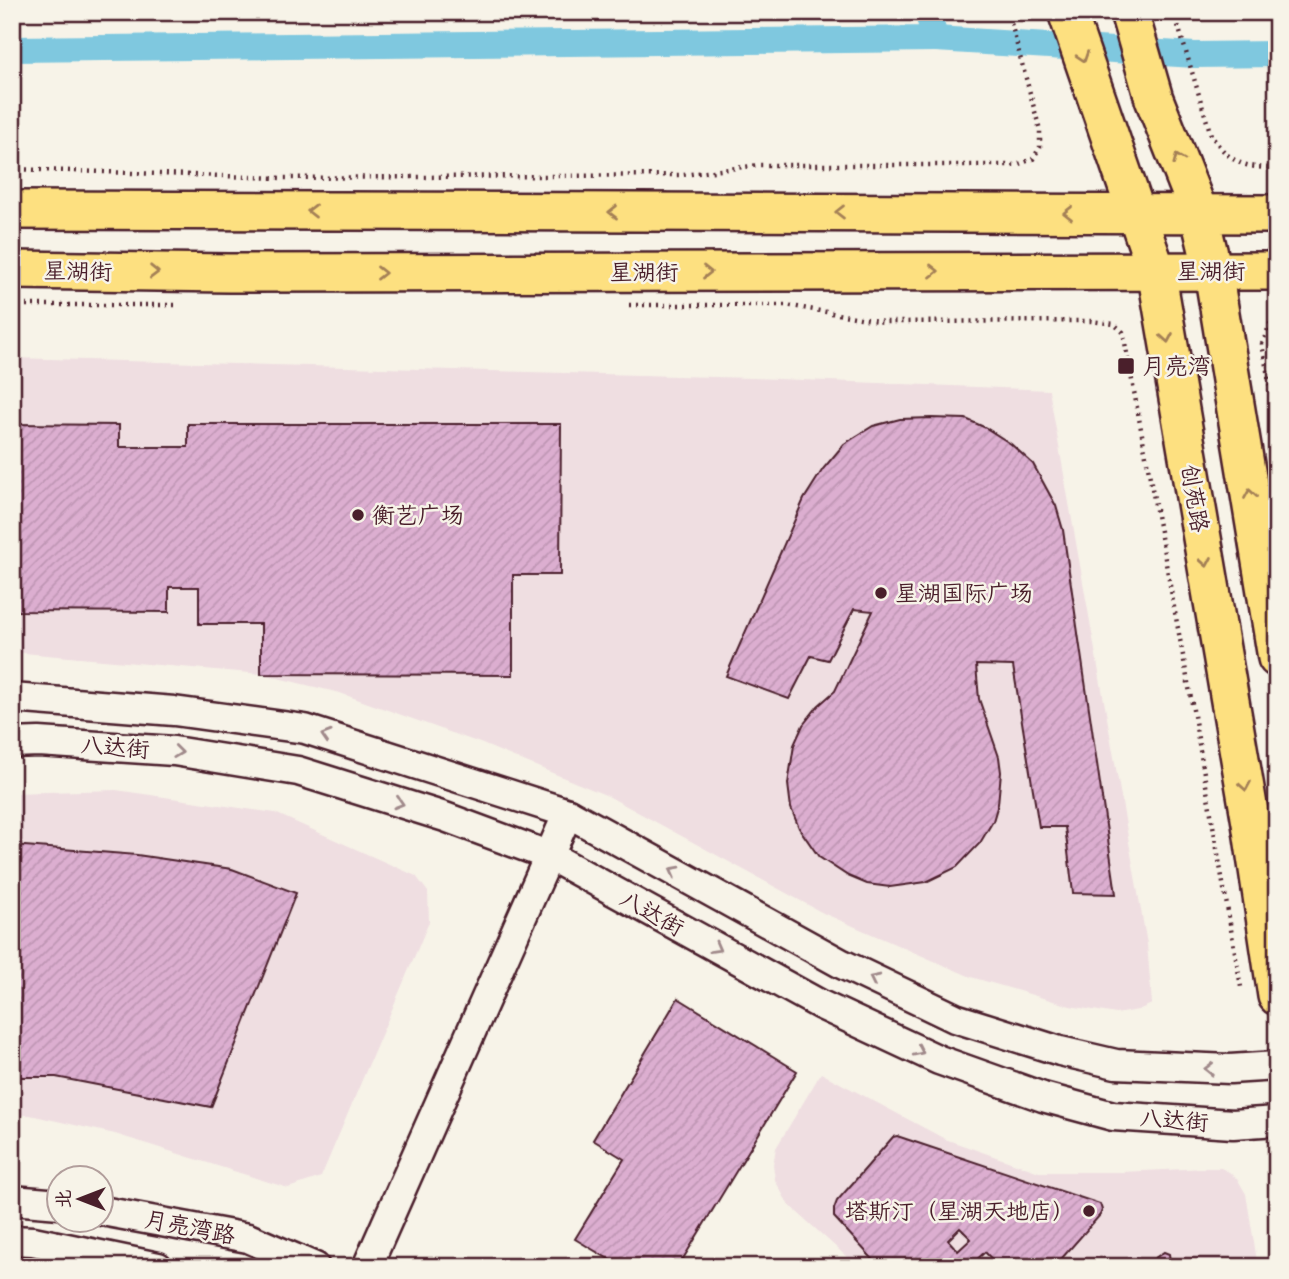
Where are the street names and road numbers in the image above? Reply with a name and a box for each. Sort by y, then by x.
street label: 星湖街 [43,257,113,289]
street label: 星湖街 [1177,258,1246,288]
street label: 星湖街 [610,259,679,289]
street label: 创苑路 [1172,462,1214,535]
street label: 八达街 [79,732,150,766]
street label: 八达街 [614,885,688,945]
street label: 八达街 [1138,1105,1209,1139]
street label: 月亮湾路 [142,1205,238,1252]

